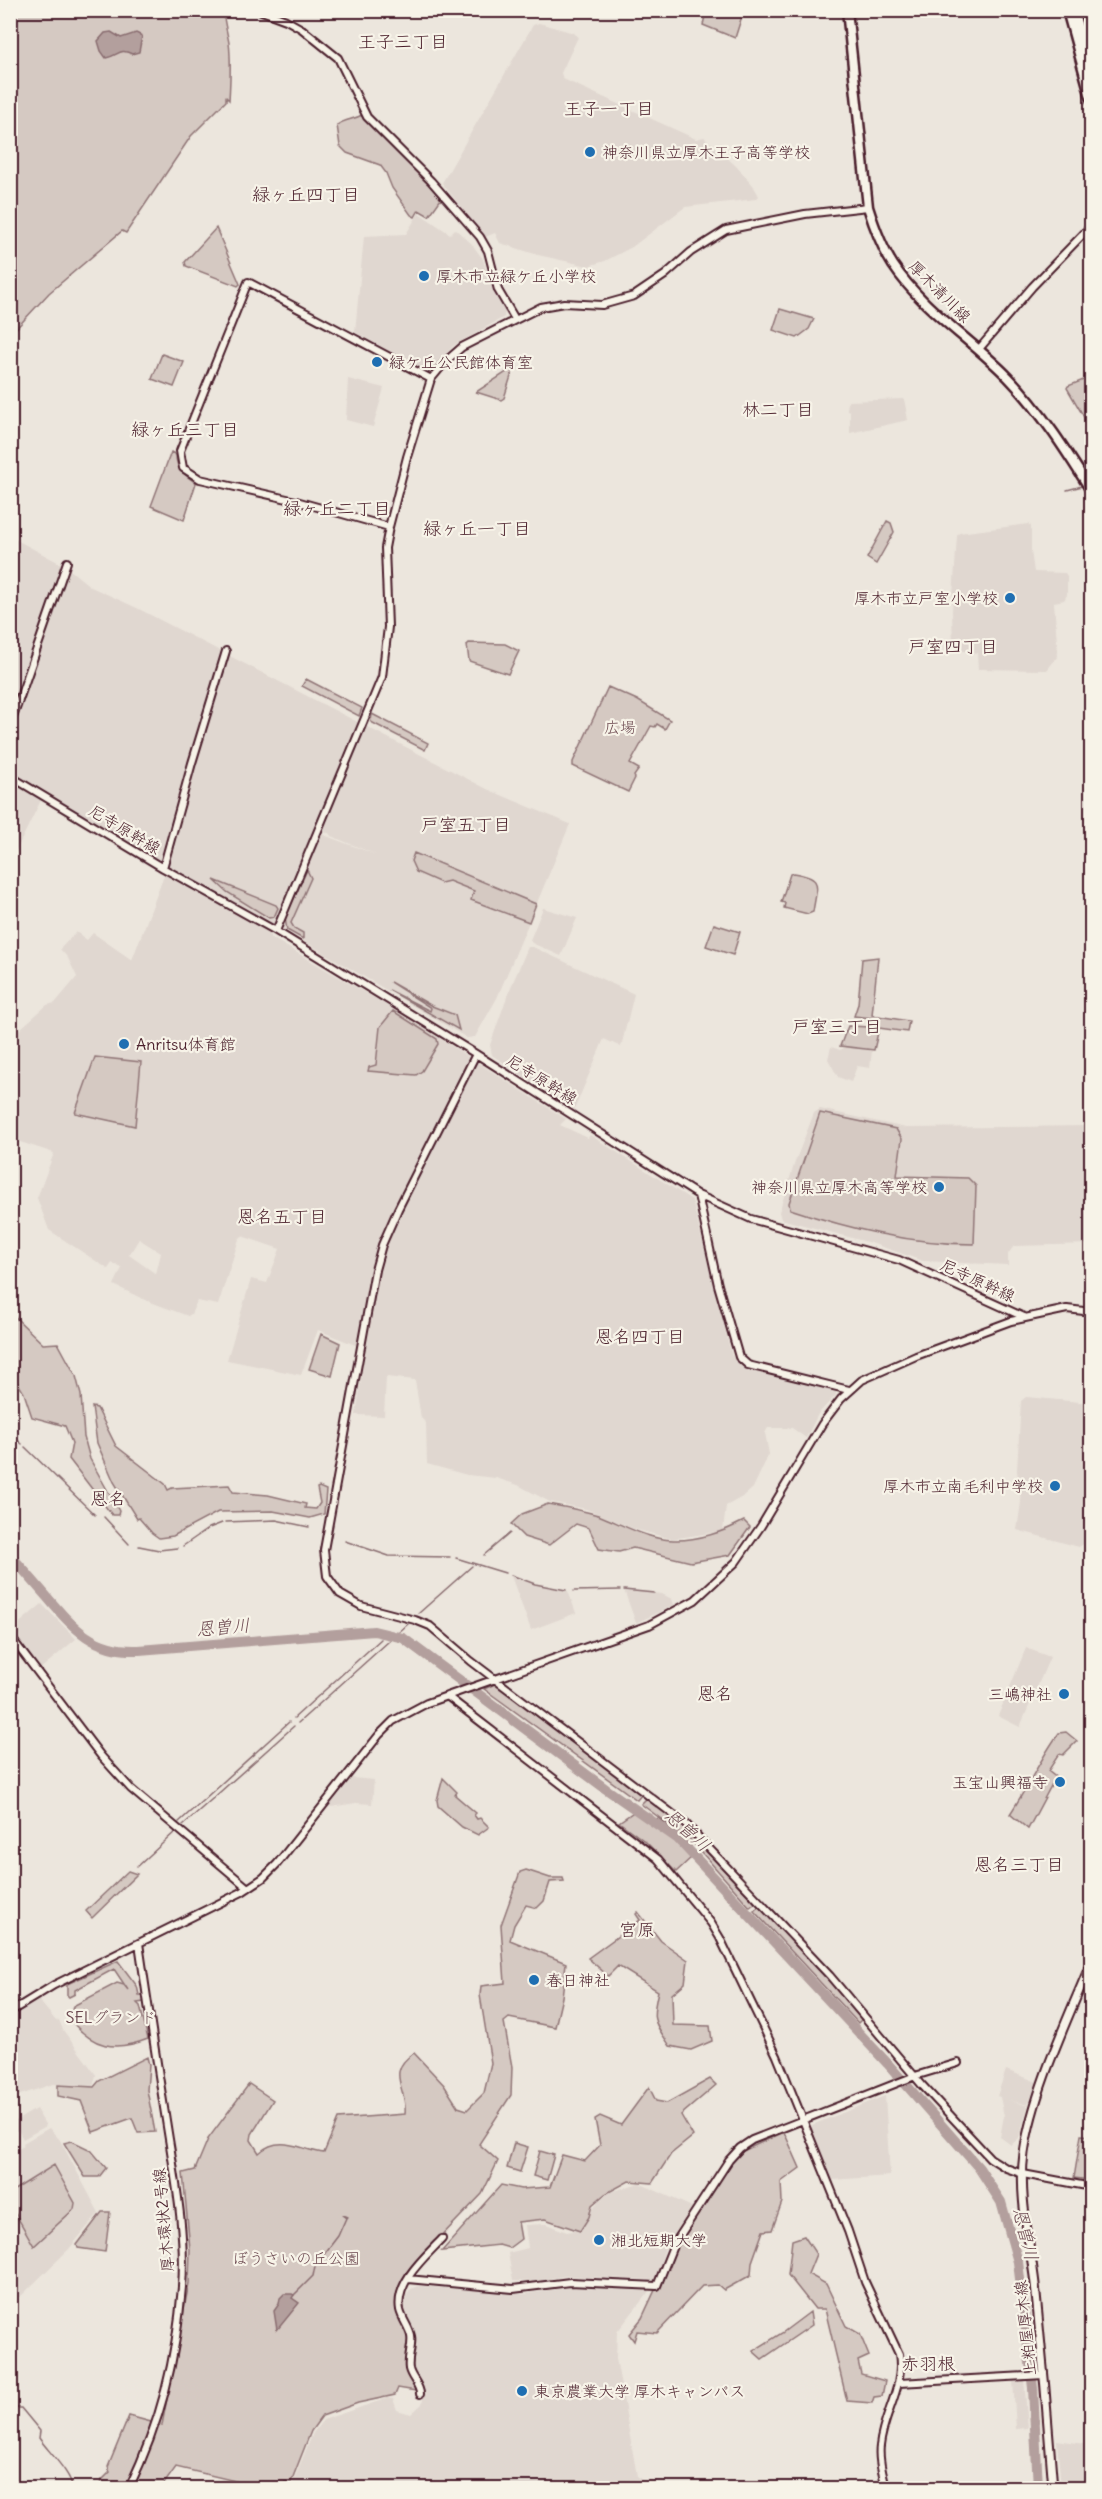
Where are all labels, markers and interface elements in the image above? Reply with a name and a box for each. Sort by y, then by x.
district label: 王子三丁目 [358,30,448,53]
district label: 王子一丁目 [564,97,654,120]
place label: 神奈川県立厚木王子高等学校 [602,142,810,162]
marker: 神奈川県立厚木王子高等学校 [583,145,597,159]
district label: 緑ヶ丘四丁目 [252,183,360,206]
street label: 厚木清川線 [905,256,975,326]
place label: 厚木市立緑ケ丘小学校 [436,266,596,286]
marker: 厚木市立緑ケ丘小学校 [417,269,431,283]
place label: 緑ケ丘公民館体育室 [389,352,533,372]
marker: 緑ケ丘公民館体育室 [370,355,384,369]
district label: 林二丁目 [742,398,814,421]
district label: 緑ヶ丘三丁目 [131,418,239,441]
district label: 緑ヶ丘二丁目 [283,497,391,520]
district label: 緑ヶ丘一丁目 [423,517,531,540]
place label: 厚木市立戸室小学校 [854,588,998,608]
marker: 厚木市立戸室小学校 [1003,591,1017,605]
district label: 戸室四丁目 [908,635,998,658]
park label: 広場 [604,717,636,737]
street label: 尼寺原幹線 [86,800,164,858]
district label: 戸室五丁目 [421,813,511,836]
district label: 戸室三丁目 [792,1015,882,1038]
place label: Anritsu体育館 [136,1034,236,1054]
marker: Anritsu体育館 [117,1037,131,1051]
street label: 尼寺原幹線 [503,1049,581,1109]
place label: 神奈川県立厚木高等学校 [751,1177,927,1197]
marker: 神奈川県立厚木高等学校 [932,1180,946,1194]
district label: 恩名五丁目 [237,1205,327,1228]
street label: 尼寺原幹線 [938,1254,1018,1306]
district label: 恩名四丁目 [595,1325,685,1348]
place label: 厚木市立南毛利中学校 [883,1476,1043,1496]
marker: 厚木市立南毛利中学校 [1048,1479,1062,1493]
district label: 恩名 [90,1487,126,1510]
water label: 恩曽川 [195,1613,251,1641]
district label: 恩名 [697,1682,733,1705]
place label: 三嶋神社 [988,1684,1052,1704]
marker: 三嶋神社 [1057,1687,1071,1701]
place label: 玉宝山興福寺 [952,1772,1048,1792]
marker: 玉宝山興福寺 [1053,1775,1067,1789]
water label: 恩曽川 [660,1803,716,1857]
district label: 恩名三丁目 [974,1853,1064,1876]
district label: 宮原 [619,1918,655,1941]
place label: 春日神社 [546,1970,610,1990]
marker: 春日神社 [527,1973,541,1987]
park label: SELグランド [65,2007,157,2027]
street label: 厚木環状2号線 [148,2167,178,2273]
water label: 恩曽川 [1008,2205,1044,2263]
place label: 湘北短期大学 [611,2230,707,2250]
marker: 湘北短期大学 [592,2233,606,2247]
park label: ぼうさいの丘公園 [232,2248,360,2268]
street label: 上粕屋厚木線 [1010,2279,1040,2377]
district label: 赤羽根 [901,2352,956,2375]
place label: 東京農業大学 厚木キャンパス [534,2381,745,2401]
marker: 東京農業大学 厚木キャンパス [515,2384,529,2398]

